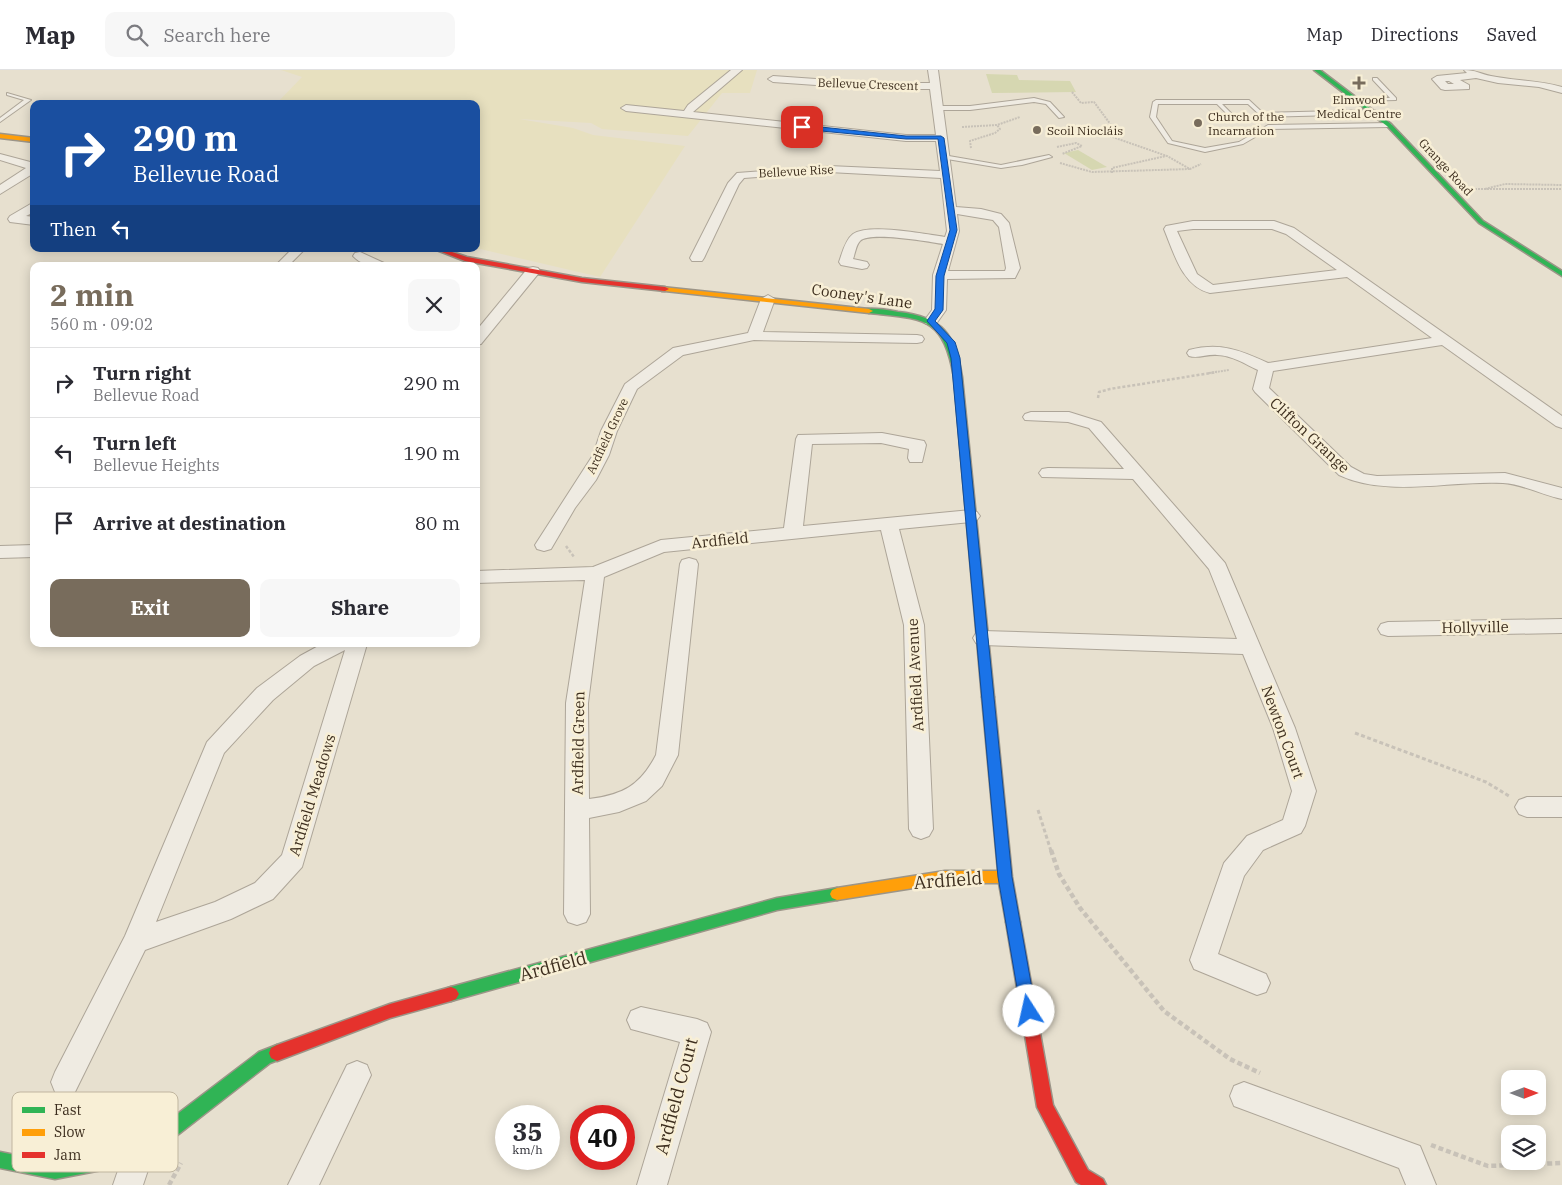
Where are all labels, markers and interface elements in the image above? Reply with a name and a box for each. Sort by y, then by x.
search box [105,12,455,57]
text: Map [25,19,75,51]
icon: search [123,21,151,49]
text: Search here [163,23,270,47]
text: Map [1306,23,1343,46]
text: Directions [1371,23,1459,46]
text: Saved [1487,23,1537,46]
street label: Bellevue Crescent [817,75,919,93]
marker: Elmwood Medical Centre [1352,76,1366,90]
place label: Elmwood Medical Centre [1317,92,1401,121]
pin [781,106,823,148]
place label: Church of the Incarnation [1208,109,1284,138]
icon: arrive [788,113,816,141]
text: 290 m [133,115,238,161]
marker: Church of the Incarnation [1192,117,1204,129]
icon: right [50,120,115,185]
place label: Scoil Niocláis [1047,123,1123,138]
marker: Scoil Niocláis [1031,124,1043,136]
street label: Grange Road [1416,135,1476,199]
text: Bellevue Road [133,159,279,188]
street label: Bellevue Rise [758,162,834,180]
icon: left [107,215,135,243]
text: Then [50,217,97,241]
text: 2 min [50,275,134,314]
button: close [408,279,460,331]
street label: Cooney's Lane [810,280,914,312]
text: 560 m · 09:02 [50,314,153,334]
text: Turn right [93,361,191,385]
icon: right [50,369,78,397]
text: 290 m [403,371,460,395]
text: Bellevue Road [93,385,199,405]
street label: Clifton Grange [1266,393,1354,477]
street label: Ardfield Grove [583,396,631,476]
text: Turn left [93,431,176,455]
icon: left [50,439,78,467]
text: 190 m [403,441,460,465]
text: Bellevue Heights [93,455,220,475]
icon: arrive [50,509,78,537]
text: Arrive at destination [93,511,286,535]
text: 80 m [415,511,460,535]
street label: Ardfield [691,528,749,552]
button: Exit [50,579,250,637]
button: Share [260,579,460,637]
street label: Hollyville [1441,617,1509,637]
street label: Ardfield Avenue [903,618,927,732]
street label: Newton Court [1257,683,1309,781]
street label: Ardfield Green [568,691,588,795]
street label: Ardfield Meadows [284,732,340,858]
street label: Ardfield [913,866,983,894]
street label: Ardfield [517,946,589,986]
position arrow [1002,984,1054,1036]
street label: Ardfield Court [649,1035,703,1157]
north arrow [1501,1070,1546,1115]
map controls [1501,1070,1546,1170]
legend [12,1092,178,1172]
text: Fast [54,1101,82,1119]
speed limit sign: 40 [570,1105,635,1170]
text: 35 [512,1115,543,1148]
text: Slow [54,1123,85,1141]
button: layers [1501,1125,1546,1170]
text: km/h [512,1142,543,1157]
text: Jam [54,1146,81,1164]

